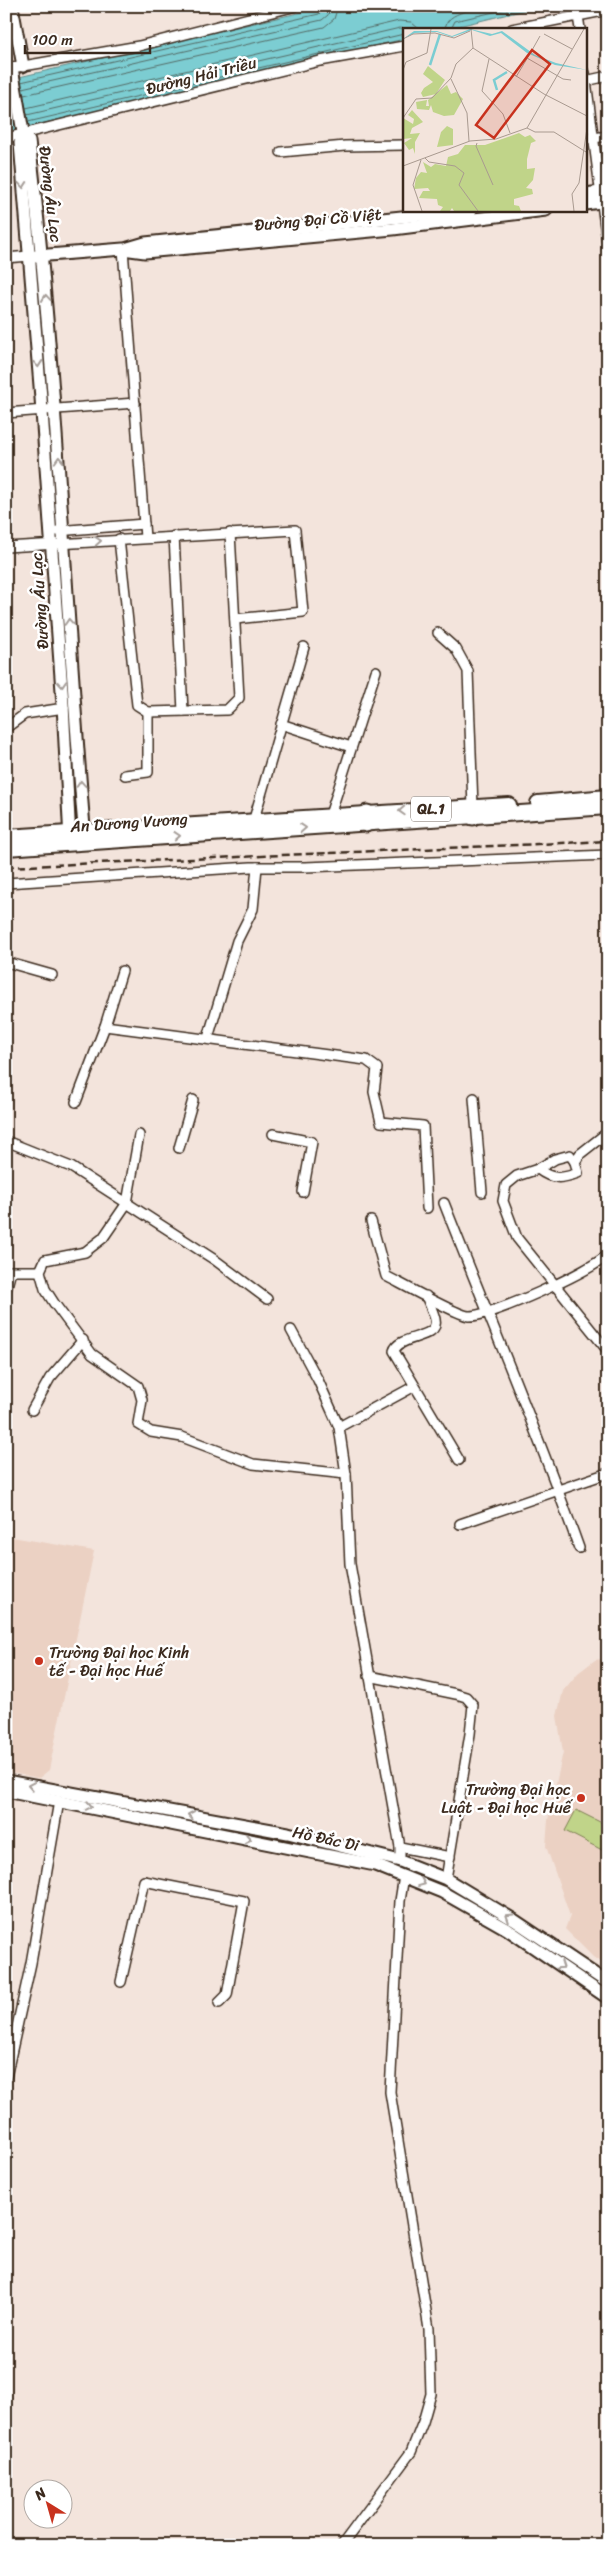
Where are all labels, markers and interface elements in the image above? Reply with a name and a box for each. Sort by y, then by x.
scale bar [25,22,150,54]
text: 100 m [32,27,73,53]
inset map [403,28,586,211]
street label: Đường Hải Triều [143,48,260,103]
street label: Đường Âu Lạc [30,144,71,244]
one-way arrow [17,181,28,189]
street label: Đường Đại Cồ Việt [253,200,383,239]
one-way arrow [41,293,52,301]
one-way arrow [33,361,44,369]
one-way arrow [53,455,64,463]
one-way arrow [95,535,103,546]
street label: Đường Âu Lạc [22,552,57,650]
one-way arrow [64,618,75,626]
one-way arrow [56,680,67,688]
one-way arrow [76,780,87,788]
road number: QL.1 [411,796,451,822]
street label: An Dương Vương [68,804,189,841]
one-way arrow [398,805,406,816]
one-way arrow [299,823,307,834]
one-way arrow [173,831,181,842]
place label: Trường Đại học Kinh tế - Đại học Huế [49,1638,189,1685]
marker: Trường Đại học Kinh tế - Đại học Huế [33,1655,45,1667]
place label: Trường Đại học Luật - Đại học Huế [441,1775,574,1822]
one-way arrow [26,1781,35,1791]
marker: Trường Đại học Luật - Đại học Huế [575,1792,587,1804]
one-way arrow [84,1801,93,1811]
one-way arrow [186,1810,195,1820]
street label: Hồ Đắc Di [290,1817,362,1860]
one-way arrow [243,1833,252,1843]
one-way arrow [417,1877,426,1888]
one-way arrow [505,1914,515,1923]
one-way arrow [556,1960,565,1969]
north arrow [22,2478,72,2528]
text: N [28,2481,52,2508]

